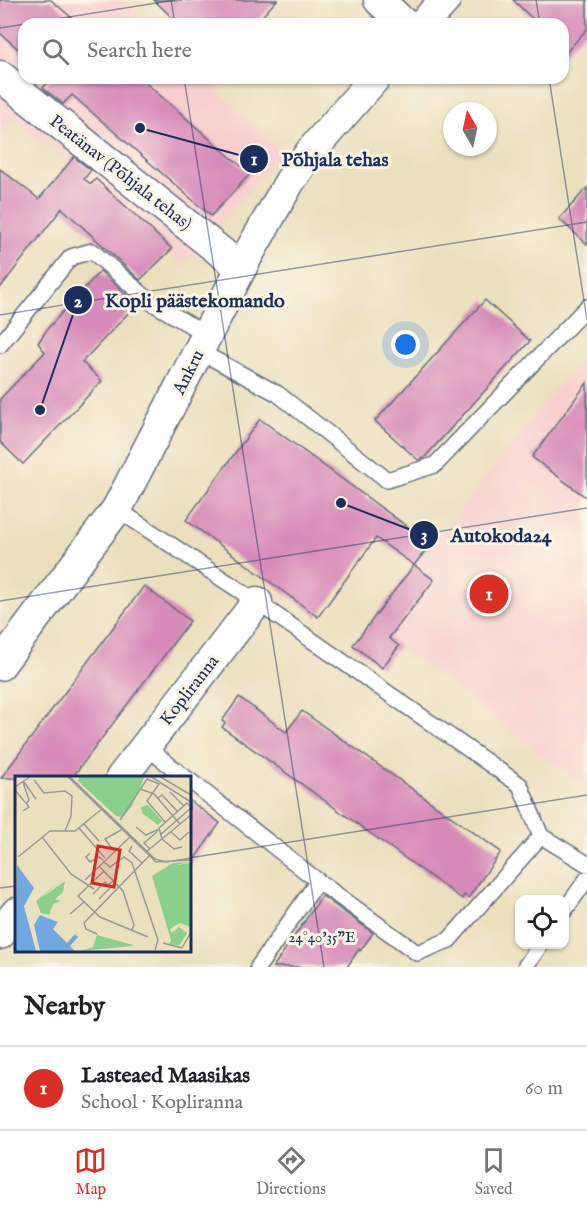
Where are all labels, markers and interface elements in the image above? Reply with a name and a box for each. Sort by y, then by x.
search box [18,18,569,84]
icon: search [39,35,72,68]
text: Search here [87,37,192,65]
north arrow [443,102,497,156]
street label: Peatänav (Põhjala tehas) [44,110,196,236]
callout: Põhjala tehas [239,140,400,178]
text: Põhjala tehas [282,148,388,173]
text: 1 [251,149,258,172]
callout: Kopli päästekomando [63,281,297,319]
text: Kopli päästekomando [105,289,285,314]
text: 2 [74,291,83,314]
your location [391,330,420,359]
street label: Ankru [168,346,210,400]
callout: Autokoda24 [409,516,564,554]
text: Autokoda24 [449,524,553,549]
text: 3 [421,525,427,548]
pin: 1 [470,572,508,616]
street label: Kopliranna [155,651,225,731]
inset map [15,776,190,952]
map controls [515,895,569,949]
button: locate [515,895,569,949]
text: 24°40'35"E [289,928,355,947]
text: Nearby [24,990,105,1023]
text: Lasteaed Maasikas [81,1062,250,1090]
text: 1 [40,1076,47,1101]
text: 60 m [525,1076,563,1101]
text: School · Kopliranna [81,1090,243,1115]
tab: Map [74,1144,107,1200]
tab: Directions [256,1144,326,1200]
tab: Saved [475,1144,513,1200]

